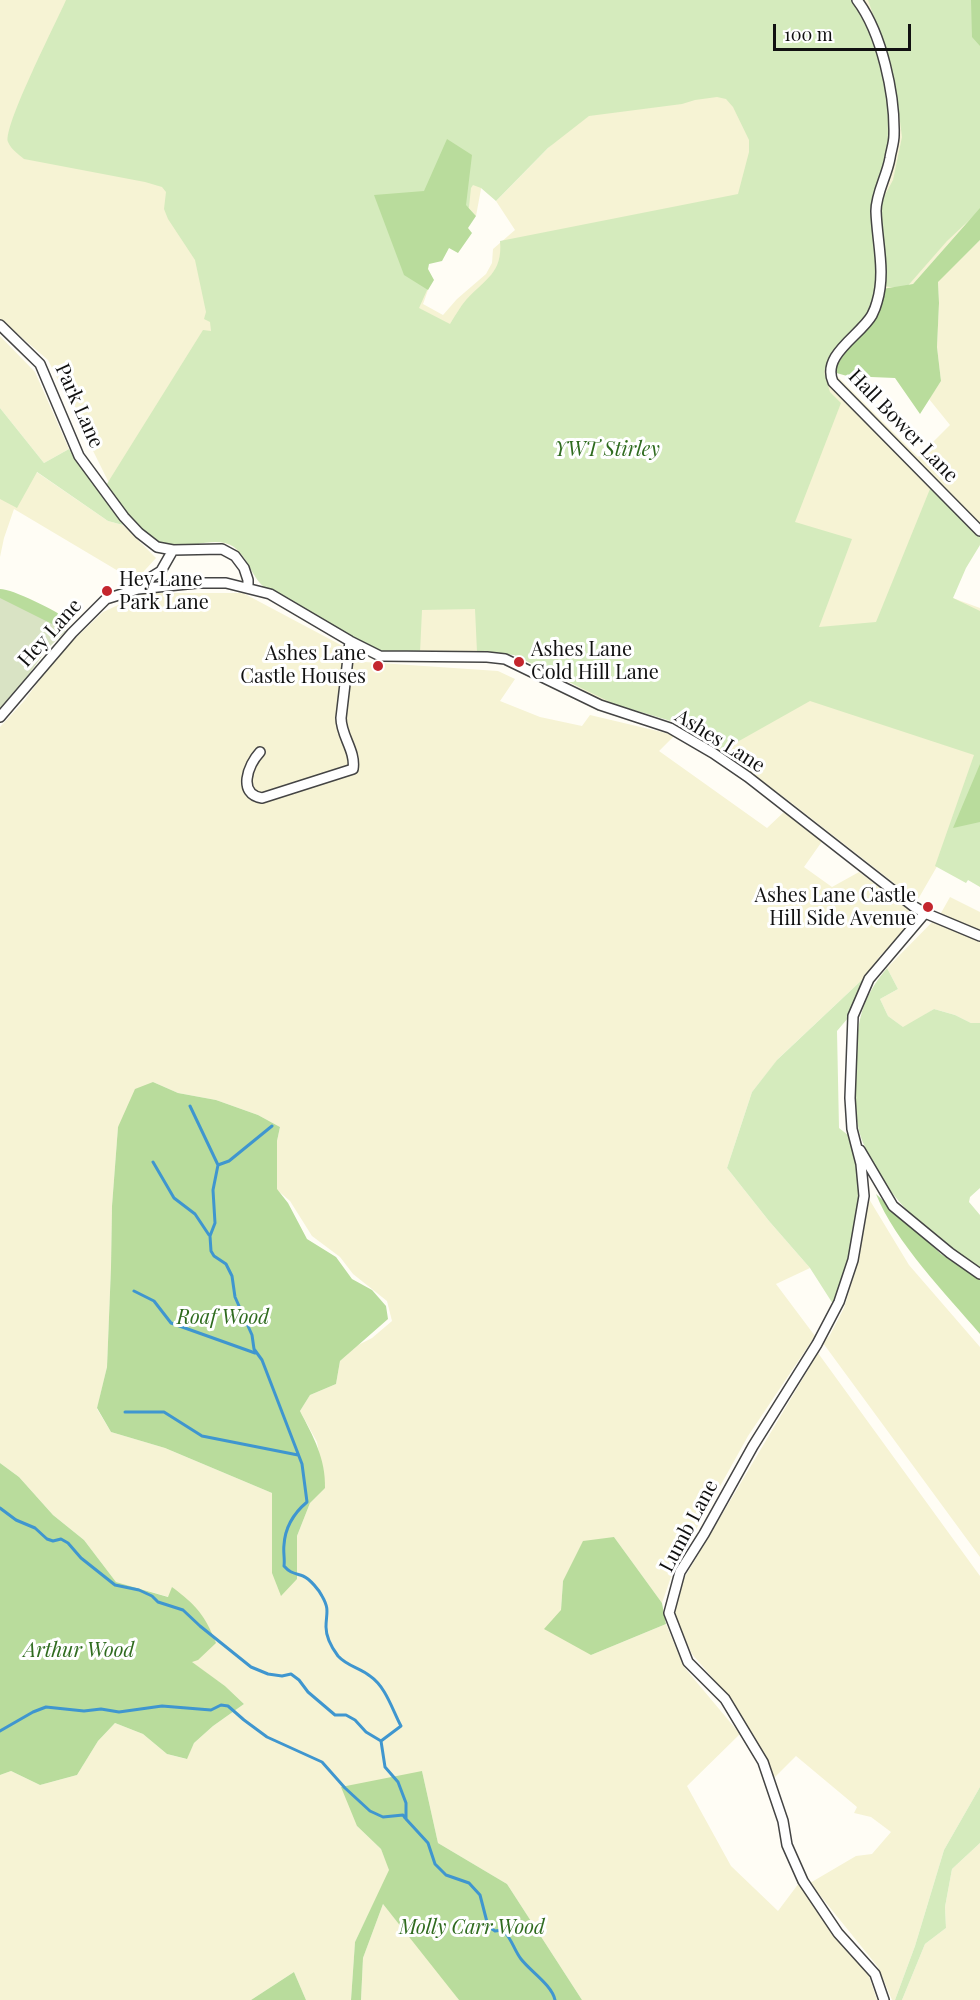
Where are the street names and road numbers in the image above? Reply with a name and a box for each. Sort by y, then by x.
street label: Park Lane [50,360,108,452]
street label: Hall Bower Lane [843,365,963,487]
street label: Hey Lane [13,594,87,672]
street label: Ashes Lane [671,704,769,778]
street label: Lumb Lane [655,1476,723,1576]

